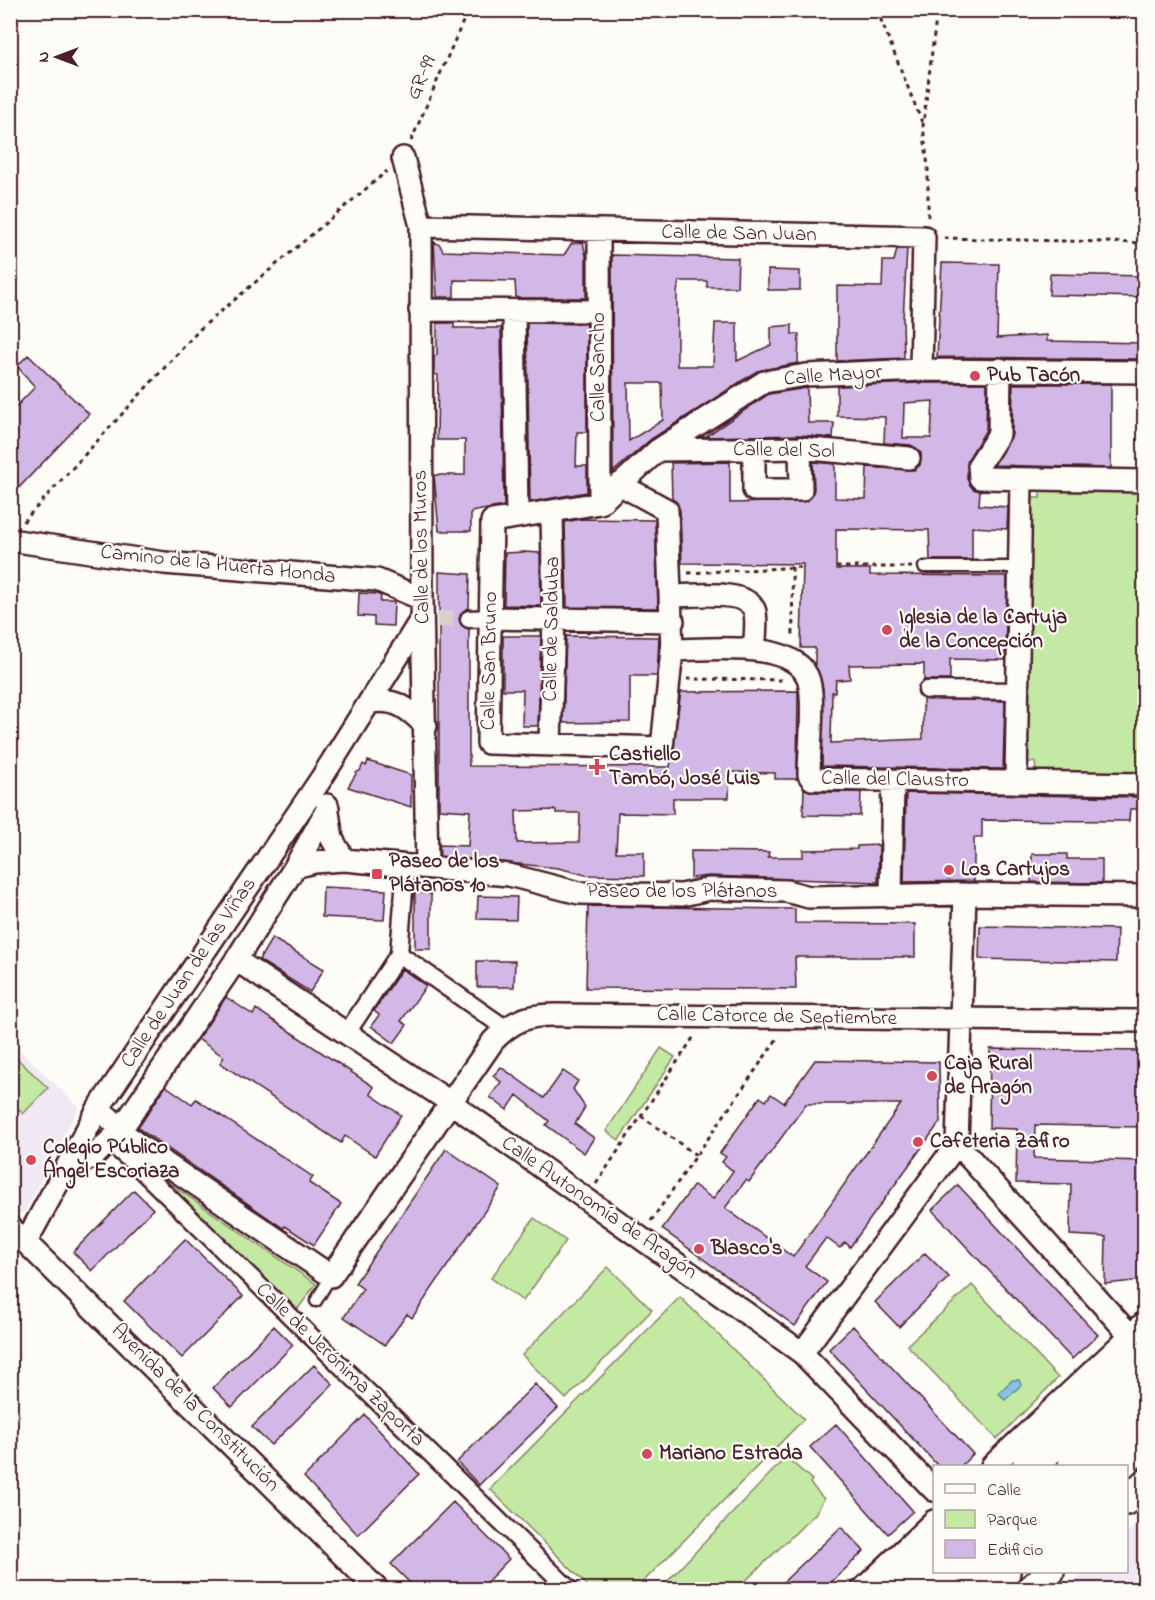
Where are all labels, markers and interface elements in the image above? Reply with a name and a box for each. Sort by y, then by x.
north arrow [27,27,87,87]
text: N [32,51,56,62]
street label: GR-99 [399,51,445,105]
street label: Calle de San Juan [661,218,817,250]
street label: Calle Sancho [584,312,614,422]
street label: Calle Mayor [783,358,884,396]
place label: Pub Tacón [987,361,1080,391]
marker: Pub Tacón [968,369,982,383]
street label: Calle del Sol [733,435,835,467]
street label: Calle de los Muros [406,470,438,624]
street label: Camino de la Huerta Honda [99,538,337,592]
street label: Calle de Salduba [536,556,568,702]
street label: Calle San Bruno [474,591,506,731]
place label: Iglesia de la Cartuja de la Concepción [899,603,1067,657]
marker: Iglesia de la Cartuja de la Concepción [880,623,894,637]
place label: Castiello Tambó, José Luis [609,740,761,794]
marker: Castiello Tambó, José Luis [590,760,604,774]
street label: Calle del Claustro [821,764,969,796]
place label: Paseo de los Plátanos 10 [389,847,499,901]
place label: Los Cartujos [961,855,1070,885]
marker: Los Cartujos [942,863,956,877]
marker: Paseo de los Plátanos 10 [370,867,384,881]
street label: Calle de Juan de las Viñas [114,872,264,1074]
street label: Paseo de los Plátanos [587,877,777,907]
street label: Calle Catorce de Septiembre [657,1000,898,1034]
place label: Caja Rural de Aragón [944,1049,1033,1105]
marker: Caja Rural de Aragón [925,1069,939,1083]
place label: Cafeteria Zafiro [930,1127,1070,1157]
street label: Calle Autonomía de Aragón [494,1129,703,1289]
place label: Colegio Público Ángel Escoriaza [43,1133,179,1189]
marker: Cafeteria Zafiro [911,1135,925,1149]
marker: Colegio Público Ángel Escoriaza [24,1153,38,1167]
place label: Blasco's [710,1234,783,1264]
marker: Blasco's [692,1242,706,1256]
street label: Calle de Jerónima Zaporta [248,1276,432,1454]
street label: Avenida de la Constitución [104,1317,286,1499]
place label: Mariano Estrada [659,1439,803,1469]
marker: Mariano Estrada [640,1447,654,1461]
legend [933,1465,1128,1573]
text: Calle [987,1478,1022,1504]
text: Parque [987,1508,1038,1534]
text: Edificio [987,1538,1043,1564]

